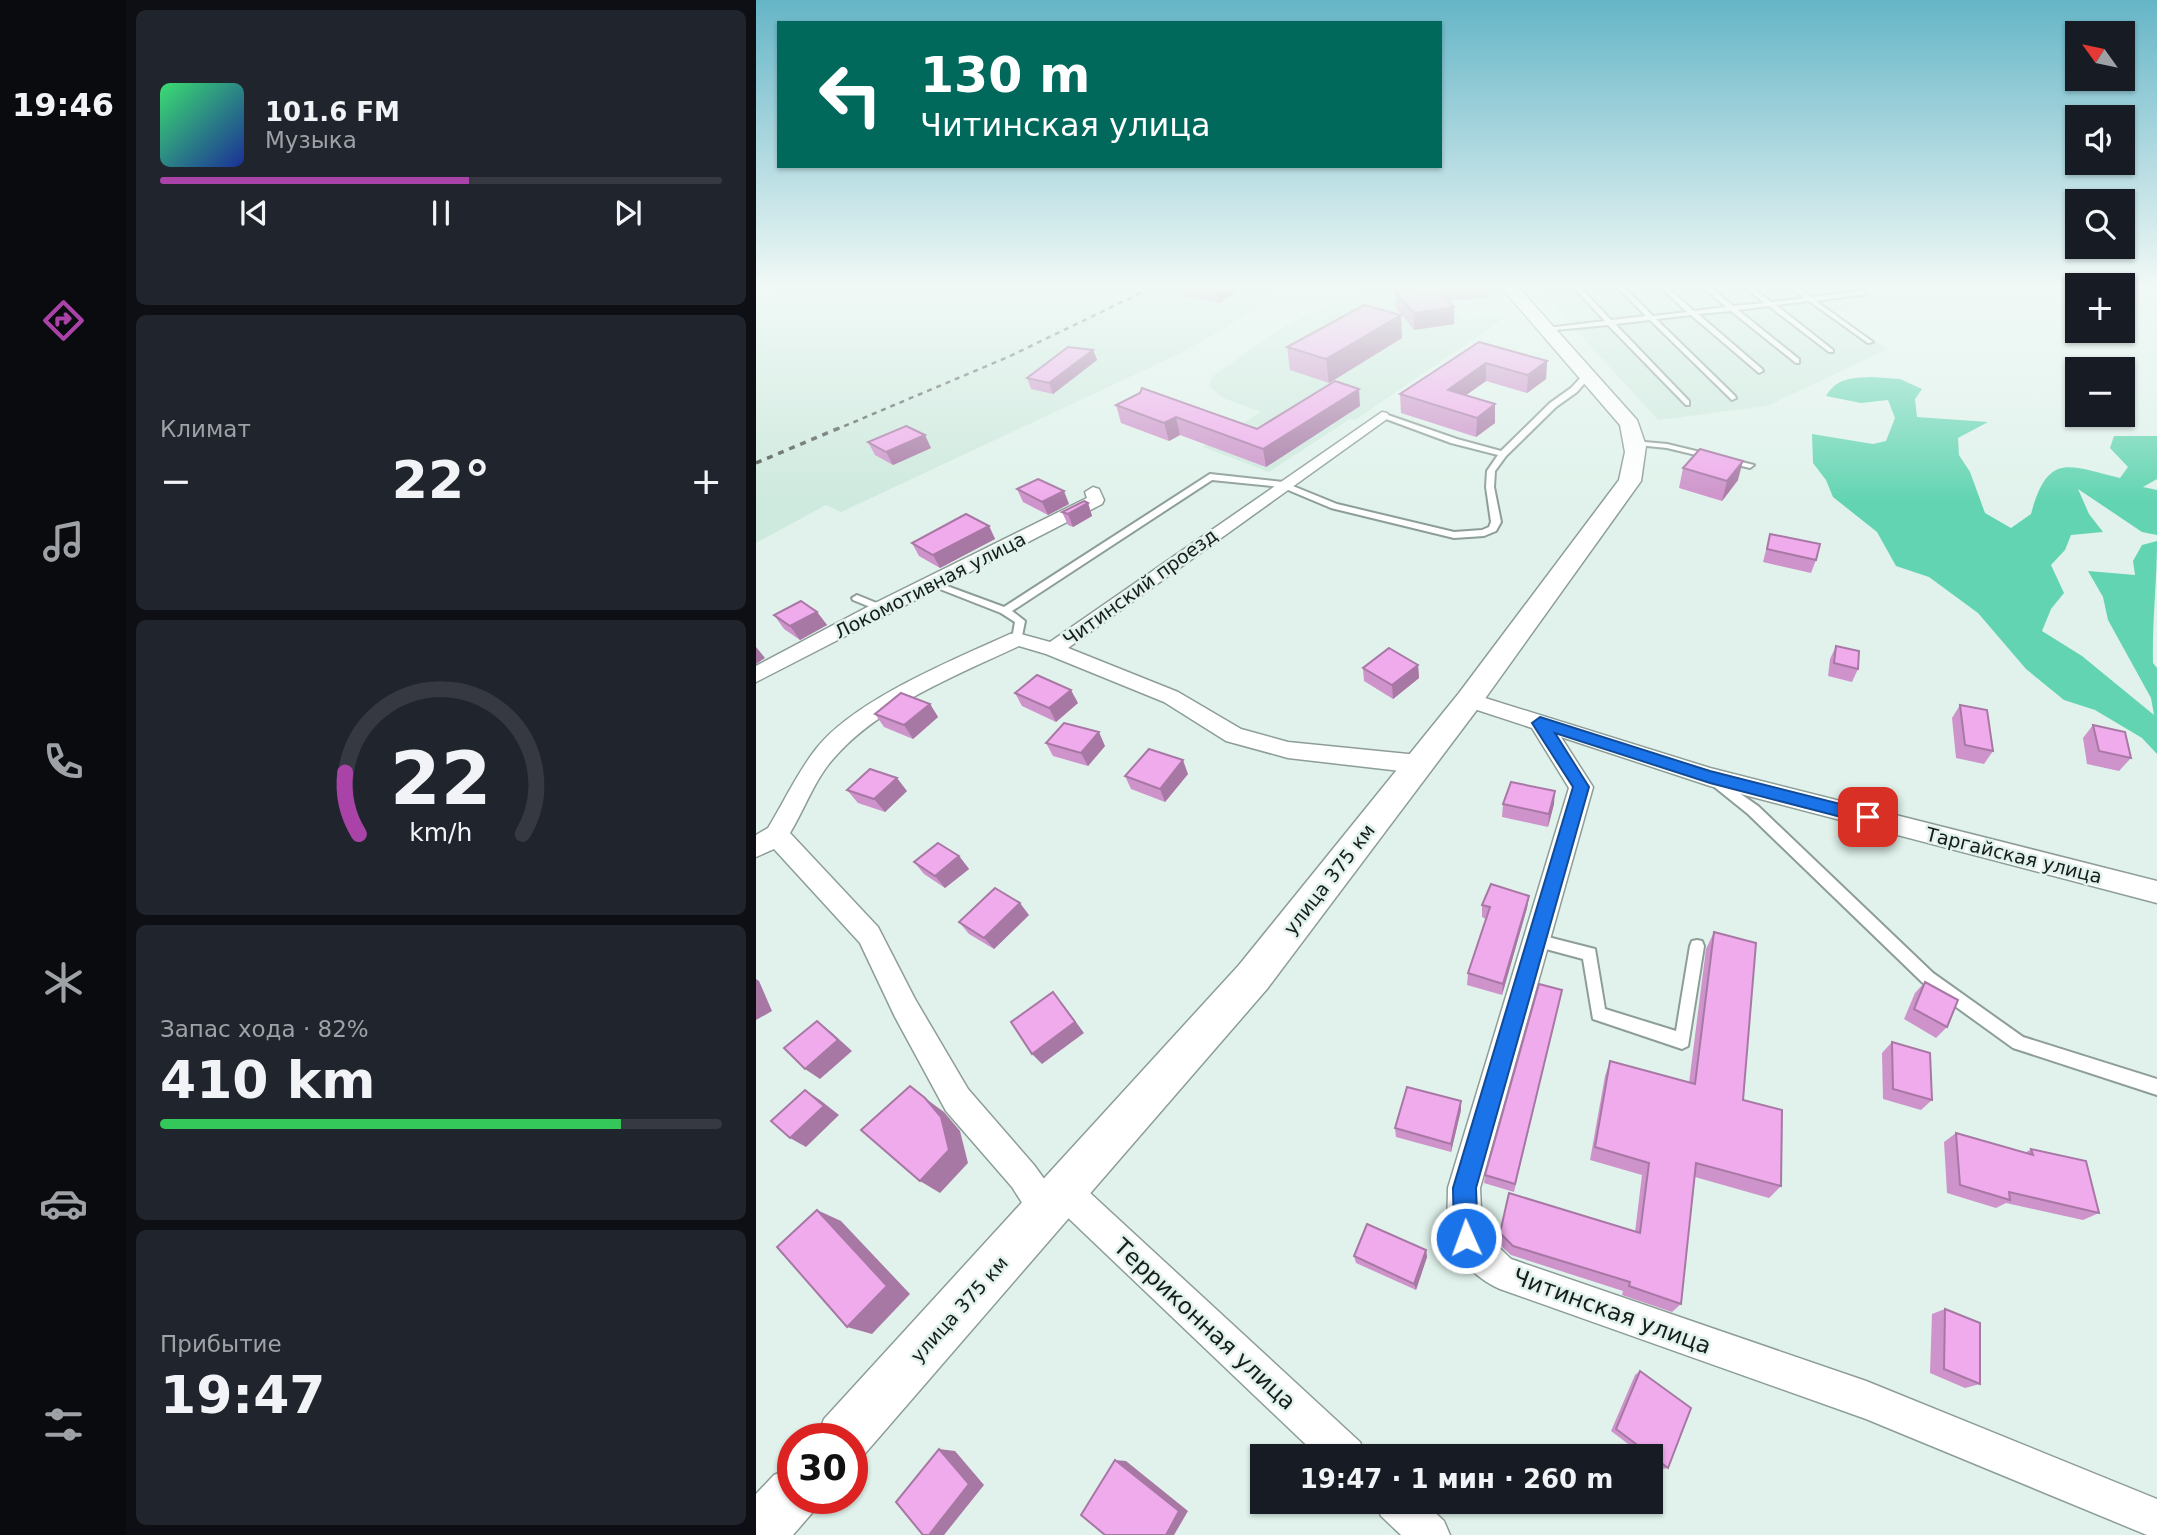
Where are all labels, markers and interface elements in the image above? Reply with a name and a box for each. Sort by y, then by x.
north arrow [2065,21,2135,91]
map controls [2065,21,2135,427]
text: 130 m [920,47,1090,104]
icon: left [805,49,896,140]
text: 19:46 [12,86,114,124]
text: 101.6 FM [265,97,400,127]
button: sound [2065,105,2135,175]
text: Читинская улица [920,106,1211,144]
text: Музыка [265,127,357,153]
button: search [2065,189,2135,259]
icon: previous [235,194,273,232]
icon: pause [422,194,460,232]
icon: next [609,194,647,232]
button: + [2065,273,2135,343]
icon: directions [39,296,88,345]
button: − [2065,357,2135,427]
text: Климат [160,416,251,442]
text: 22° [392,450,490,510]
text: − [160,459,192,503]
text: + [690,459,722,503]
icon: music [39,517,88,566]
street label: Читинский проезд [1059,524,1221,650]
street label: Локомотивная улица [831,527,1029,643]
text: 22 [390,736,492,821]
icon: phone [39,737,88,786]
pin [1838,787,1898,847]
icon: arrive [1849,798,1887,836]
text: km/h [409,817,473,846]
street label: улица 375 км [1279,819,1379,939]
street label: Таргайская улица [1923,822,2104,888]
icon: climate [39,958,88,1007]
text: Запас хода · 82% [160,1016,369,1042]
text: 410 km [160,1050,375,1110]
icon: car [39,1179,88,1228]
position arrow [1429,1201,1503,1275]
street label: Терриконная улица [1108,1232,1301,1415]
street label: улица 375 км [906,1252,1012,1366]
street label: Читинская улица [1509,1263,1715,1359]
text: Прибытие [160,1331,282,1357]
text: 19:47 [160,1365,326,1425]
icon: filters [39,1400,88,1449]
speed limit sign: 30 [777,1423,868,1514]
text: 19:47 · 1 мин · 260 m [1300,1464,1613,1494]

